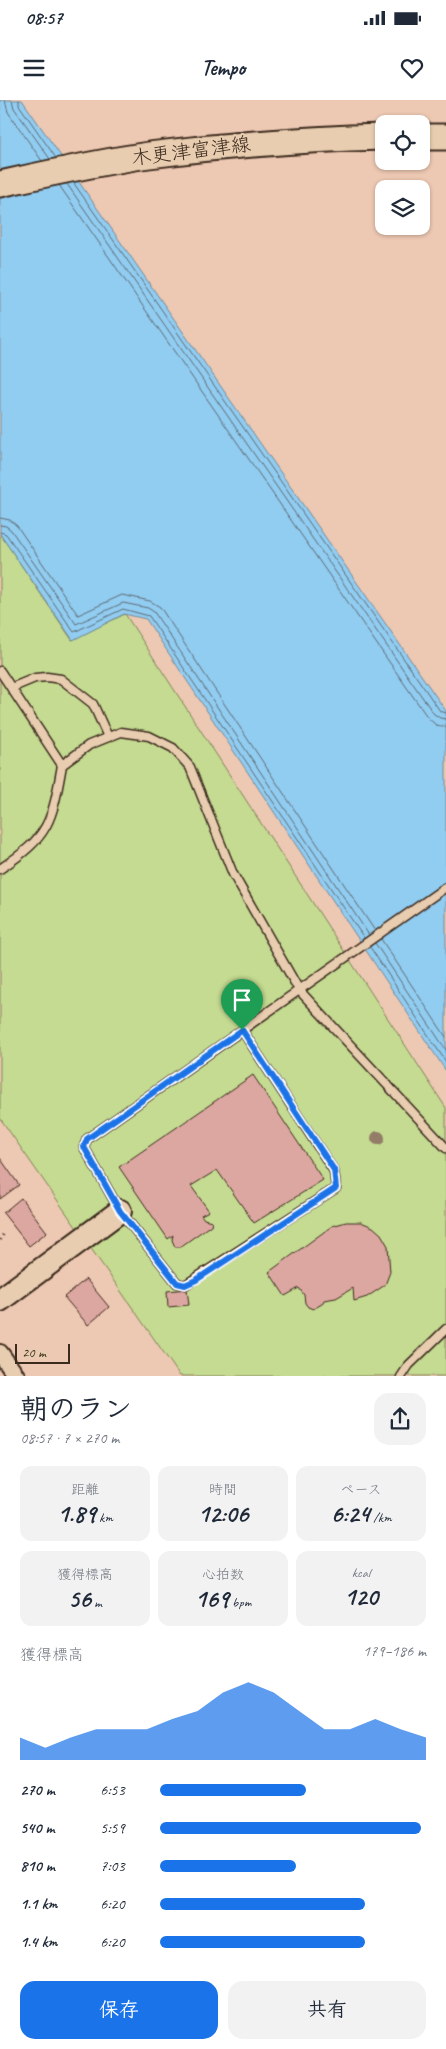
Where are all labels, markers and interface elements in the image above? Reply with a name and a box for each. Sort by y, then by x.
text: 08:57 [25,6,63,30]
icon: menu [20,54,48,82]
text: Tempo [201,54,245,82]
icon: heart [398,54,426,82]
map controls [375,115,430,235]
button: locate [375,115,430,170]
street label: 木更津富津線 [130,131,252,171]
button: layers [375,180,430,235]
pin [221,979,263,1030]
icon: arrive [228,986,256,1014]
scale bar [15,1342,70,1365]
text: 20 m [22,1344,46,1361]
text: 朝のラン [20,1391,132,1426]
button: share [374,1393,426,1445]
text: 08:57 · 7 × 270 m [20,1428,119,1448]
text: 距離 [71,1481,99,1498]
text: 時間 [209,1481,237,1498]
text: ペース [340,1481,382,1498]
text: 1.89 [57,1498,96,1530]
text: 12:06 [198,1498,248,1530]
text: 6:24 [331,1498,370,1530]
text: km [96,1509,113,1526]
text: /km [370,1509,391,1526]
text: kcal [352,1564,370,1581]
text: 獲得標高 [57,1566,113,1583]
text: 心拍数 [202,1566,244,1583]
text: 120 [344,1581,378,1613]
text: 56 [68,1583,91,1615]
text: 169 [195,1583,229,1615]
text: m [91,1594,102,1611]
text: bpm [229,1594,251,1611]
text: 179–186 m [363,1641,426,1661]
text: 獲得標高 [20,1645,84,1665]
text: 270 m [20,1780,55,1800]
text: 6:53 [100,1780,125,1800]
text: 540 m [20,1818,54,1838]
text: 5:59 [100,1818,125,1838]
text: 810 m [20,1856,55,1876]
text: 7:03 [100,1856,125,1876]
text: 1.1 km [20,1894,57,1914]
text: 6:20 [100,1894,125,1914]
text: 1.4 km [20,1932,57,1952]
text: 6:20 [100,1932,125,1952]
button: 保存 [20,1981,218,2039]
button: 共有 [228,1981,426,2039]

